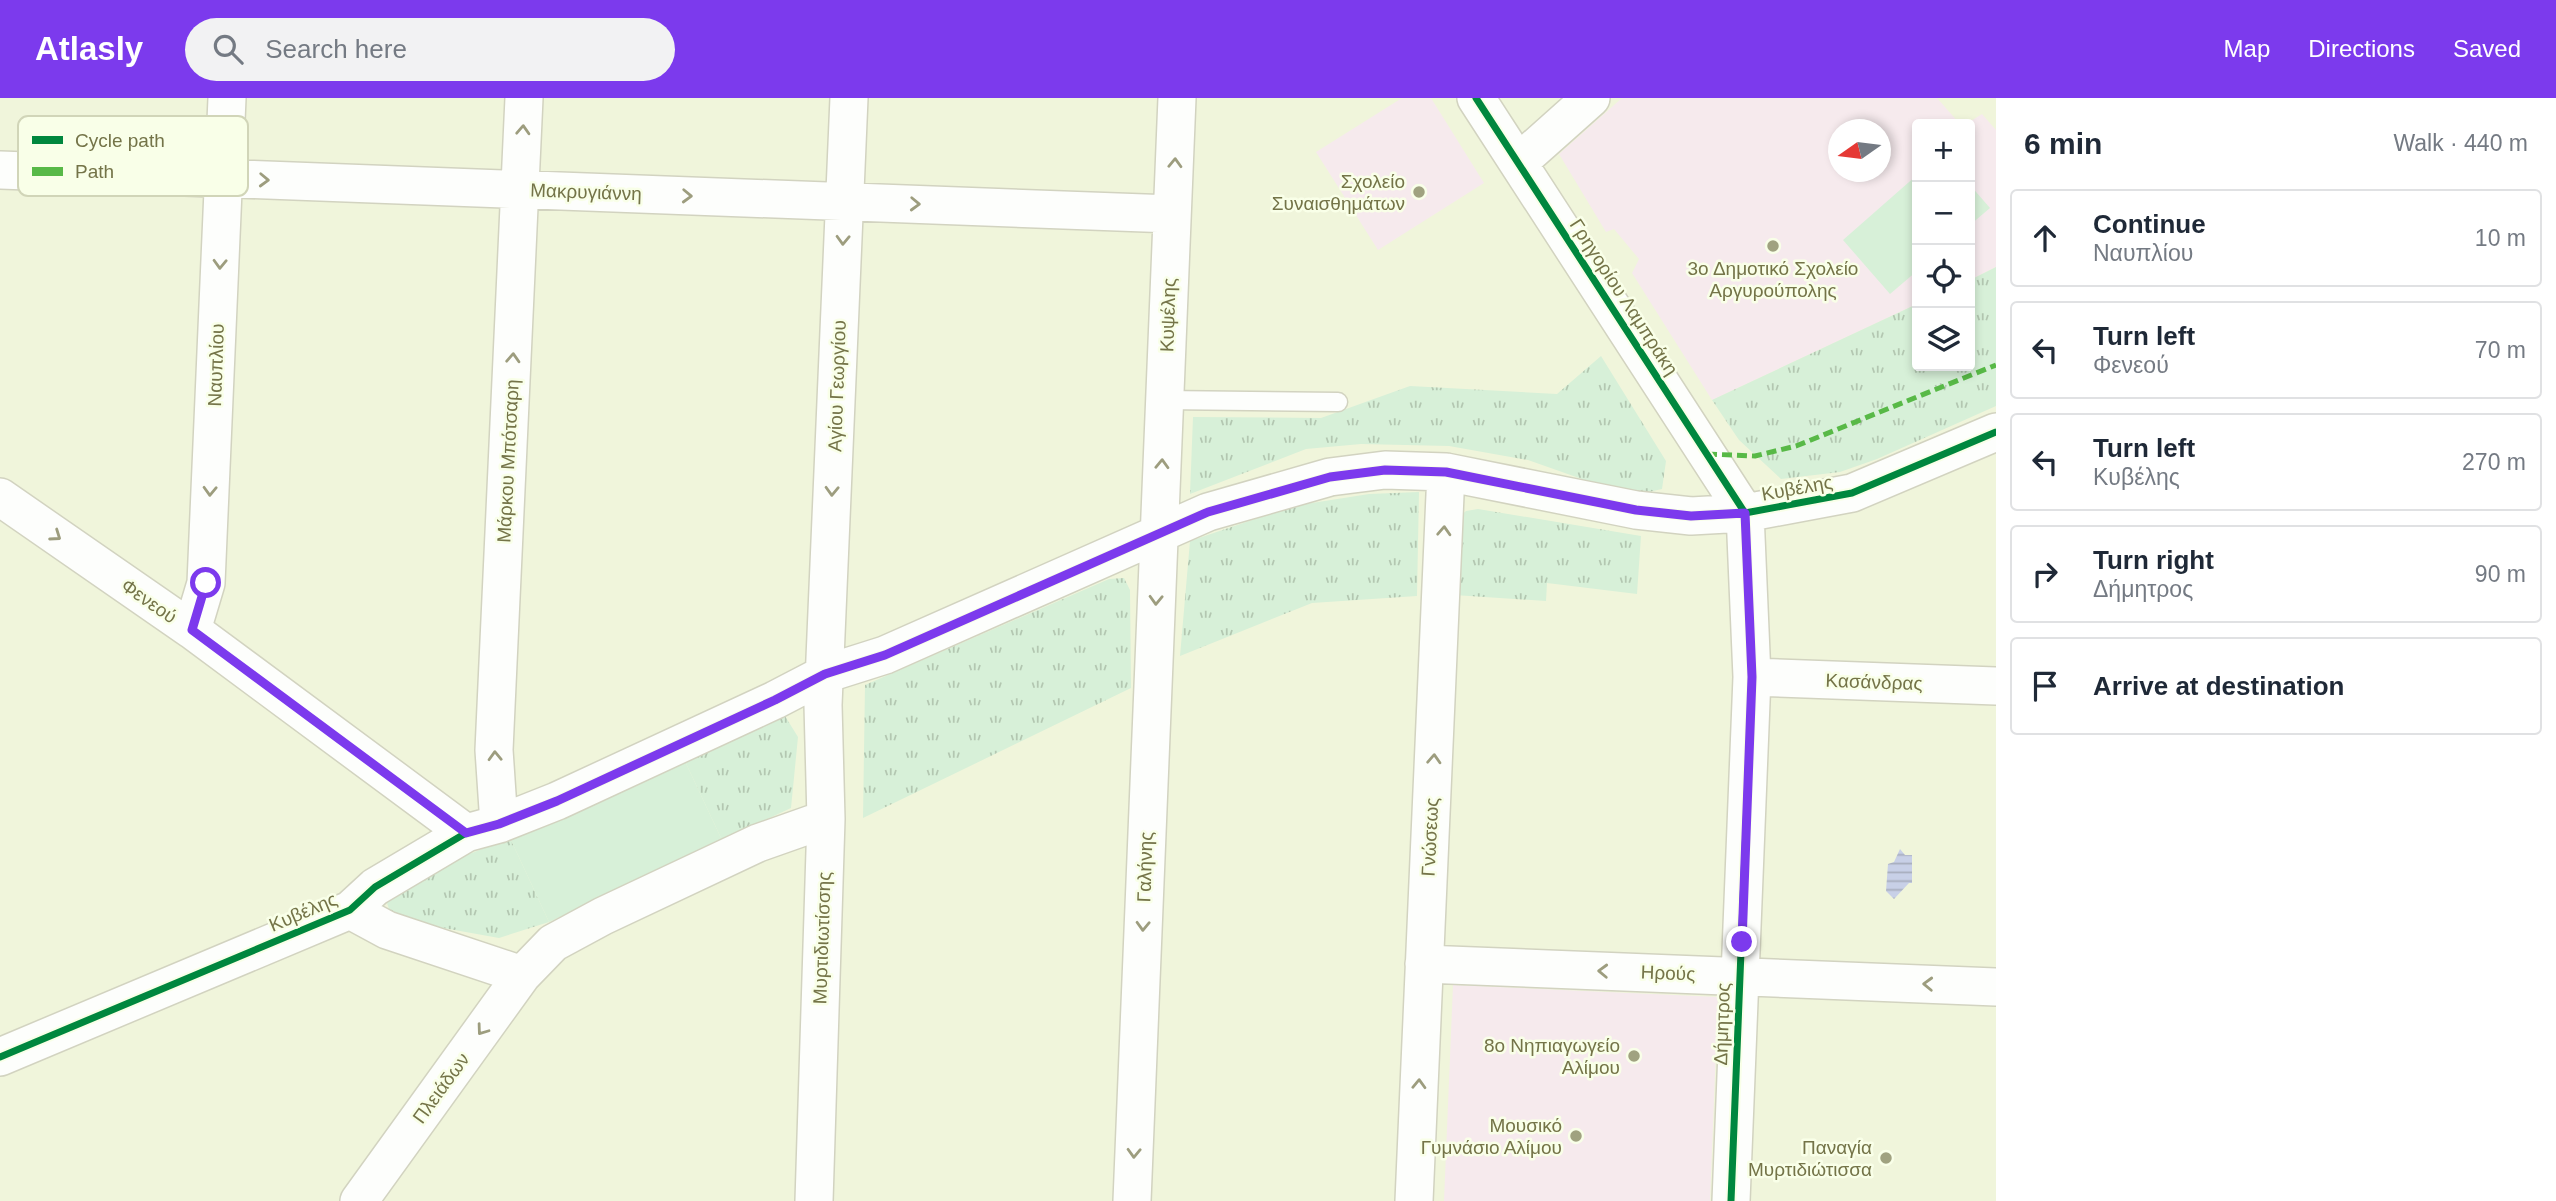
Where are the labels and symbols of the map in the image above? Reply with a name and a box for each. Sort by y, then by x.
legend [18,116,248,196]
north arrow [1828,119,1891,182]
one-way arrow [515,125,530,136]
text: Cycle path [75,130,165,151]
one-way arrow [1167,157,1182,168]
text: Path [75,161,114,182]
place label: Σχολείο Συναισθημάτων [1272,171,1405,214]
one-way arrow [259,172,270,187]
street label: Μακρυγιάννη [530,180,642,204]
marker: Σχολείο Συναισθημάτων [1411,184,1427,200]
one-way arrow [682,188,693,203]
one-way arrow [909,197,920,212]
street label: Γρηγορίου Λαμπράκη [1566,215,1682,379]
one-way arrow [836,234,851,245]
marker: 3ο Δημοτικό Σχολείο Αργυρούπολης [1765,238,1781,254]
place label: 3ο Δημοτικό Σχολείο Αργυρούπολης [1688,258,1858,301]
one-way arrow [213,259,228,270]
street label: Κυψέλης [1156,277,1180,353]
street label: Αγίου Γεωργίου [824,320,850,452]
street label: Ναυπλίου [204,323,228,407]
one-way arrow [505,352,520,363]
street label: Μάρκου Μπότσαρη [493,379,523,543]
one-way arrow [1154,458,1169,469]
street label: Κυβέλης [1760,471,1834,505]
one-way arrow [203,486,218,497]
one-way arrow [825,486,840,497]
one-way arrow [1436,526,1451,537]
one-way arrow [48,528,61,540]
route start [190,567,221,598]
street label: Φενεού [117,574,181,628]
one-way arrow [1149,595,1164,606]
street label: Κασάνδρας [1825,670,1923,694]
one-way arrow [488,750,503,761]
one-way arrow [1426,753,1441,764]
street label: Γνώσεως [1417,797,1443,877]
street label: Γαλήνης [1133,831,1157,903]
street label: Μυρτιδιωτίσσης [809,871,835,1005]
street label: Κυβέλης [266,888,340,936]
one-way arrow [1136,920,1151,931]
route end [1726,926,1757,957]
street label: Ηρούς [1640,962,1696,984]
one-way arrow [1597,963,1608,978]
one-way arrow [1922,976,1933,991]
street label: Δήμητρος [1710,982,1734,1066]
one-way arrow [478,1023,491,1035]
place label: 8ο Νηπιαγωγείο Αλίμου [1484,1035,1620,1078]
marker: 8ο Νηπιαγωγείο Αλίμου [1626,1048,1642,1064]
street label: Πλειάδων [408,1049,474,1127]
one-way arrow [1412,1078,1427,1089]
place label: Μουσικό Γυμνάσιο Αλίμου [1421,1115,1562,1158]
marker: Μουσικό Γυμνάσιο Αλίμου [1568,1128,1584,1144]
place label: Παναγία Μυρτιδιώτισσα [1748,1137,1872,1180]
one-way arrow [1126,1148,1141,1159]
marker: Παναγία Μυρτιδιώτισσα [1878,1150,1894,1166]

